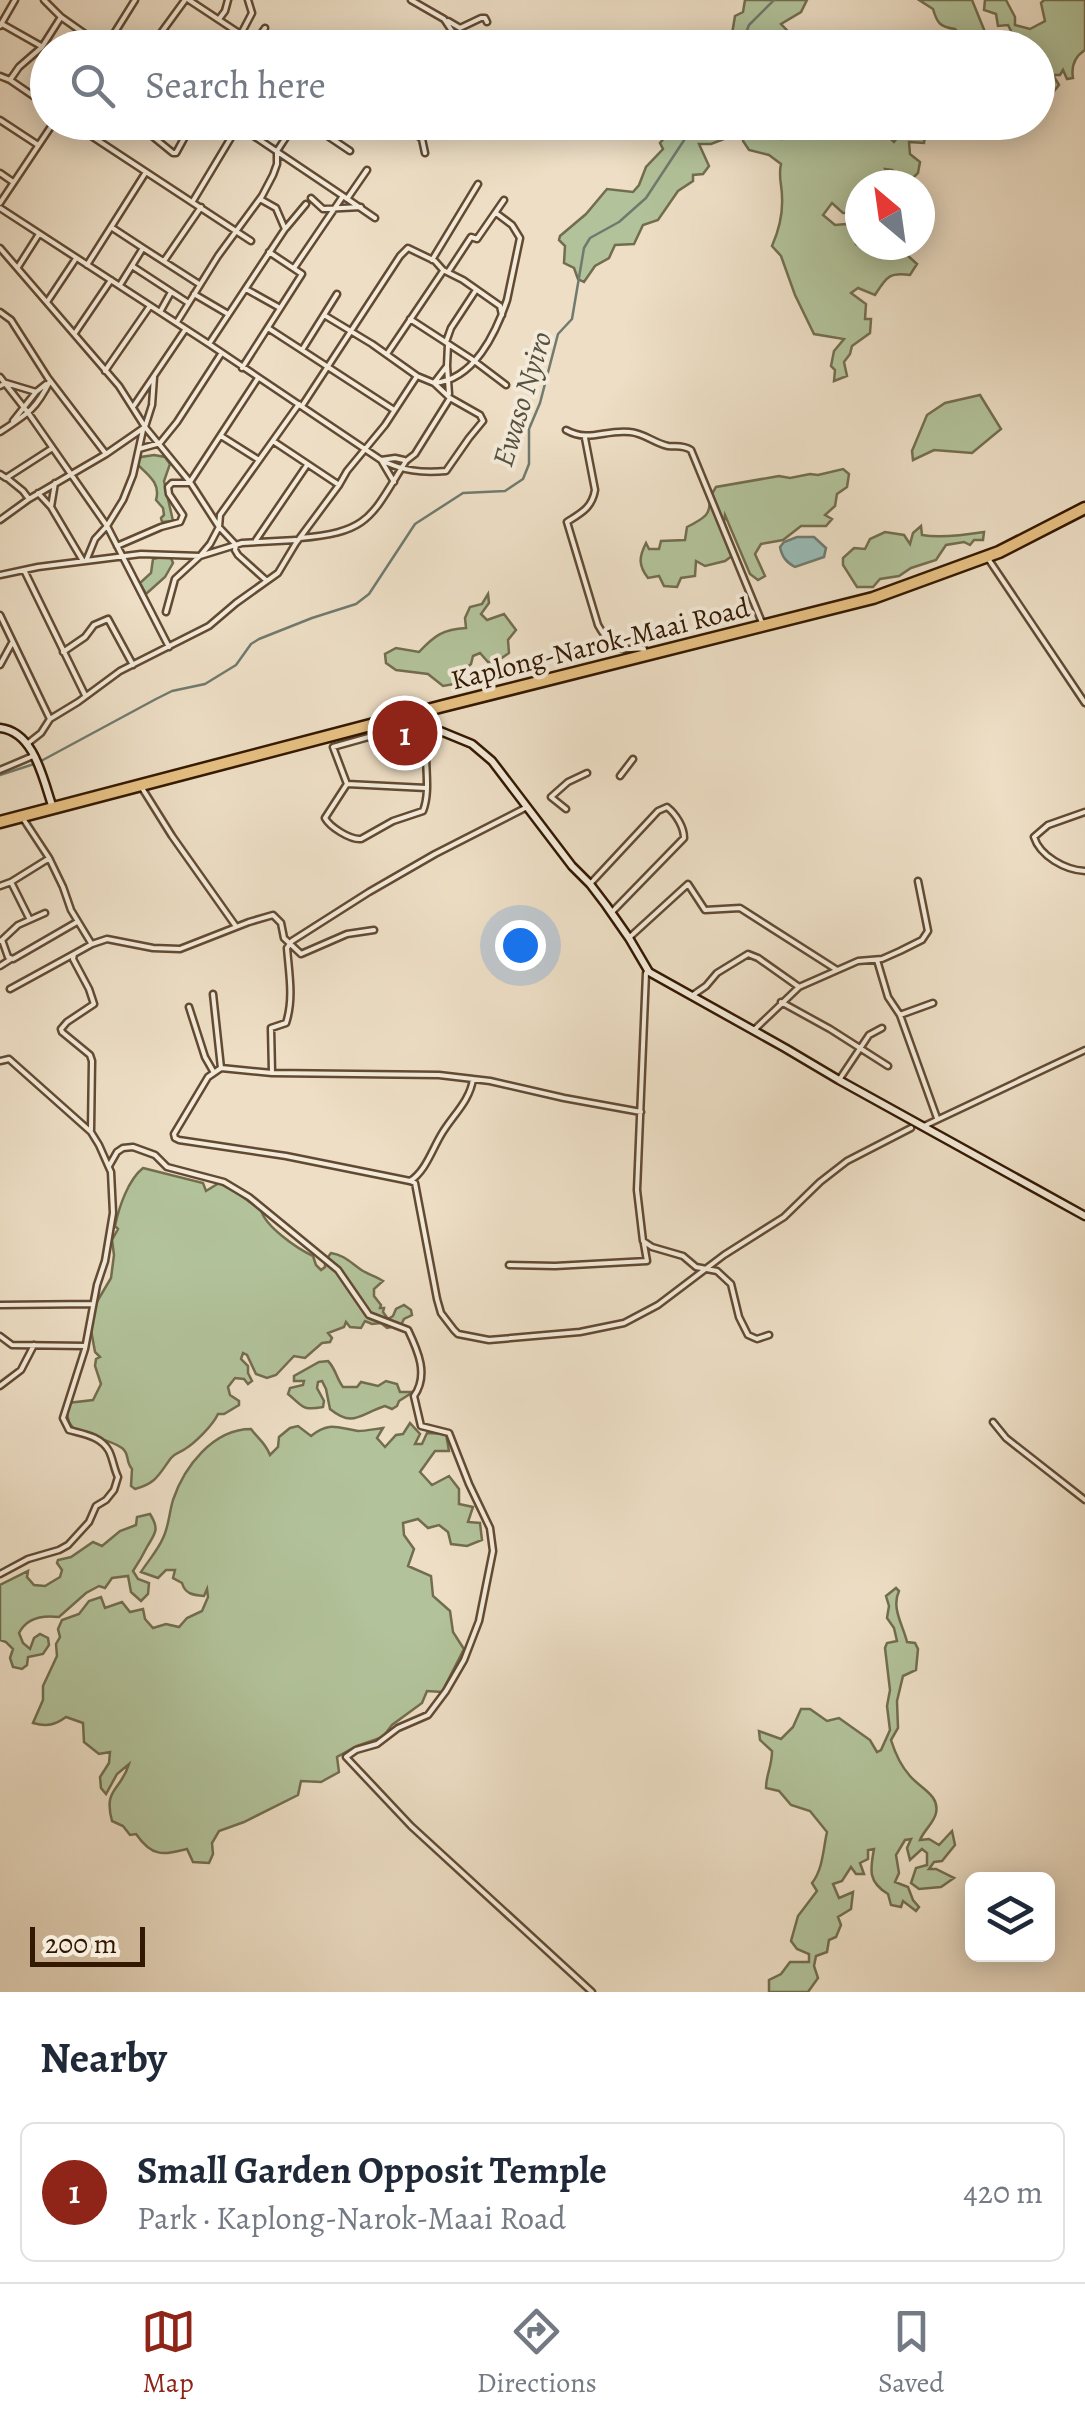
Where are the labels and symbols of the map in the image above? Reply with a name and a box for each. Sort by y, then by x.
north arrow [845,170,935,260]
water label: Ewaso Nyiro [483,327,561,471]
street label: Kaplong-Narok-Maai Road [447,588,754,699]
pin: 1 [372,696,438,770]
your location [495,920,546,971]
scale bar [30,1922,145,1966]

